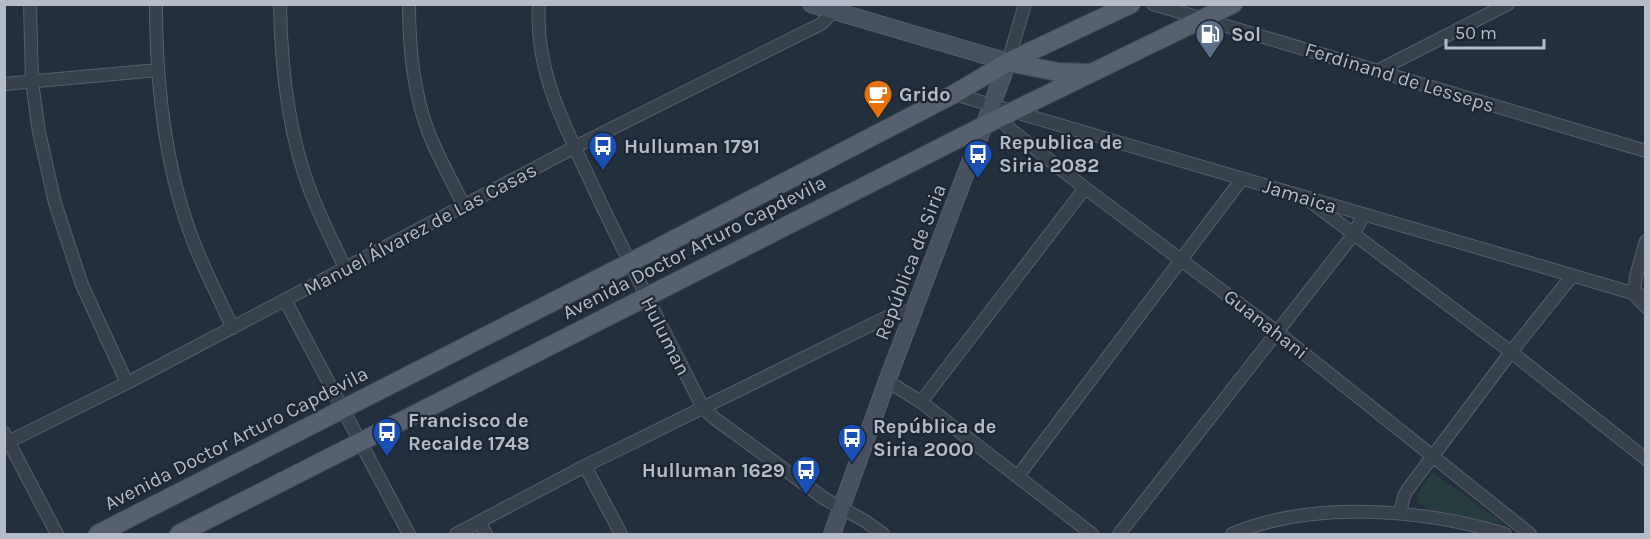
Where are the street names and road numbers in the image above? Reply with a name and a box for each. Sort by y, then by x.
street label: Ferdinand de Lesseps [1302,38,1497,117]
street label: Manuel Álvarez de Las Casas [299,157,541,301]
street label: Avenida Doctor Arturo Capdevila [559,171,830,324]
street label: Jamaica [1260,174,1340,219]
street label: República de Siria [870,181,951,343]
street label: Guanahani [1219,284,1312,364]
street label: Huluman [636,293,695,379]
street label: Avenida Doctor Arturo Capdevila [101,362,372,515]

